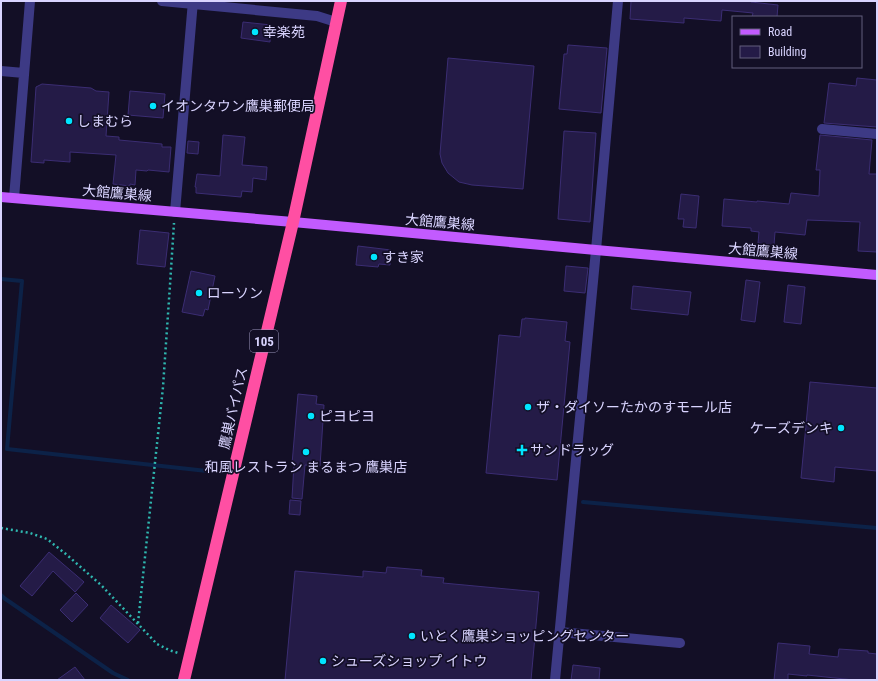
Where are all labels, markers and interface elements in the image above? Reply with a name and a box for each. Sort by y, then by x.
legend [732,16,862,68]
place label: 幸楽苑 [263,24,305,40]
text: Road [768,25,792,39]
marker: 幸楽苑 [250,27,260,37]
text: Building [768,45,806,59]
place label: イオンタウン鷹巣郵便局 [161,98,315,114]
marker: イオンタウン鷹巣郵便局 [148,101,158,111]
place label: しまむら [77,113,133,129]
marker: しまむら [64,116,74,126]
street label: 大館鷹巣線 [81,182,153,204]
street label: 大館鷹巣線 [404,211,476,233]
street label: 大館鷹巣線 [727,240,799,262]
place label: すき家 [382,249,424,265]
marker: すき家 [369,252,379,262]
place label: ローソン [207,285,263,301]
marker: ローソン [194,288,204,298]
road number: 105 [250,330,278,352]
street label: 鷹巣バイパス [216,365,250,451]
place label: ザ・ダイソーたかのすモール店 [536,399,732,415]
marker: ザ・ダイソーたかのすモール店 [523,402,533,412]
place label: ピヨピヨ [319,408,375,424]
marker: ピヨピヨ [306,411,316,421]
place label: ケーズデンキ [750,420,833,436]
marker: ケーズデンキ [836,423,846,433]
place label: サンドラッグ [530,442,614,458]
marker: サンドラッグ [517,445,527,455]
marker: 和風レストラン まるまつ 鷹巣店 [301,447,311,457]
place label: 和風レストラン まるまつ 鷹巣店 [205,459,407,475]
place label: いとく鷹巣ショッピングセンター [420,628,630,644]
marker: いとく鷹巣ショッピングセンター [407,631,417,641]
place label: シューズショップ イトウ [331,653,488,669]
marker: シューズショップ イトウ [318,656,328,666]

